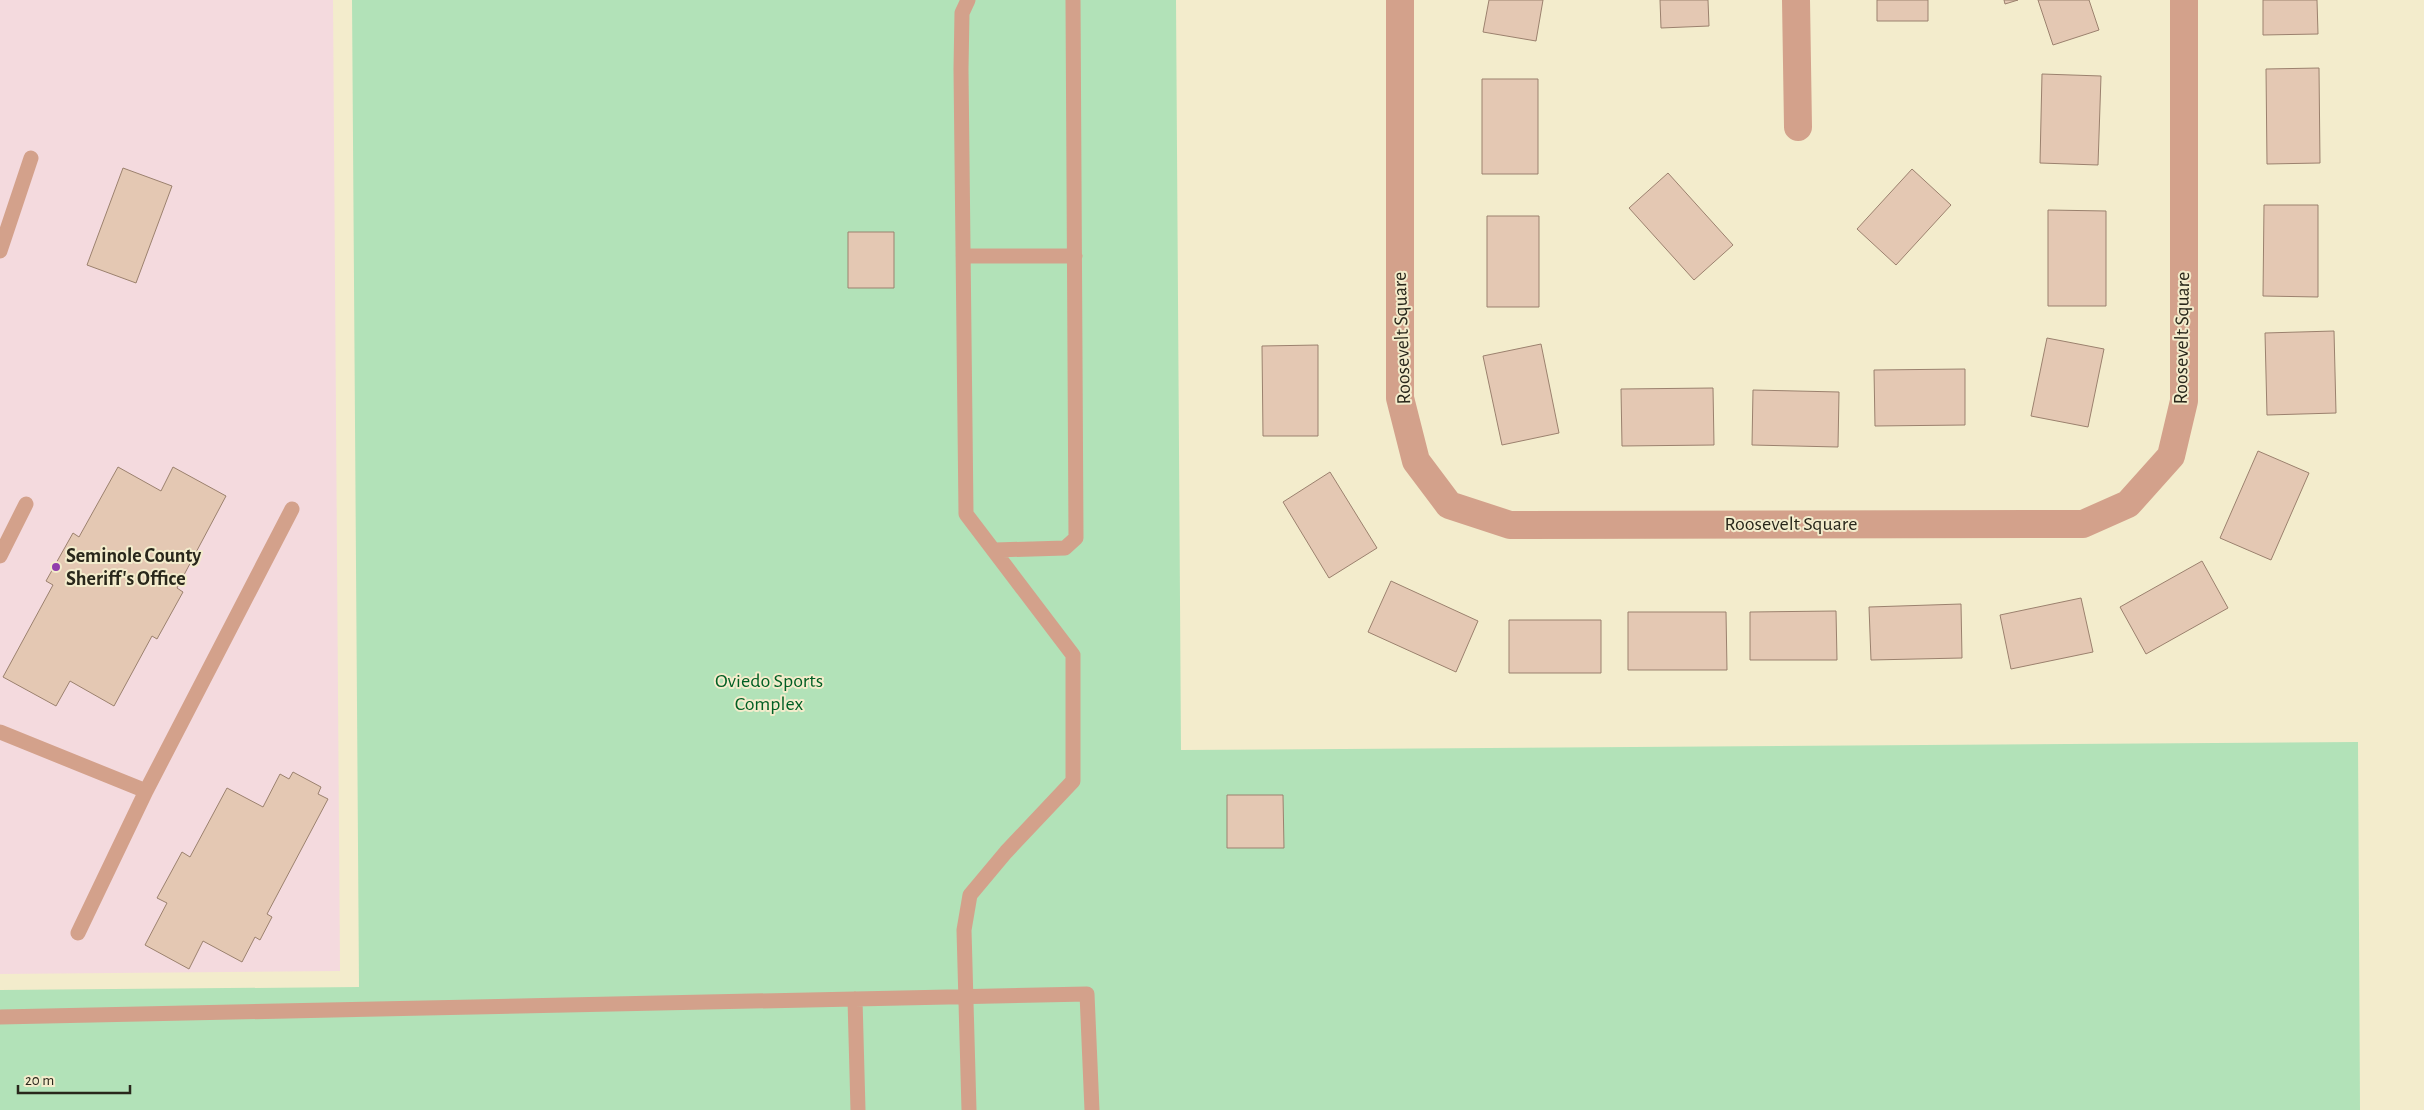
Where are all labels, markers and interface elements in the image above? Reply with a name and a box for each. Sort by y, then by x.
street label: Roosevelt Square [1390,271,1414,405]
street label: Roosevelt Square [2171,271,2193,405]
street label: Roosevelt Square [1725,514,1857,534]
place label: Seminole County Sheriff's Office [66,546,201,589]
marker: Seminole County Sheriff's Office [50,561,62,573]
park label: Oviedo Sports Complex [715,671,823,714]
scale bar [18,1062,130,1094]
text: 20 m [25,1073,54,1088]

